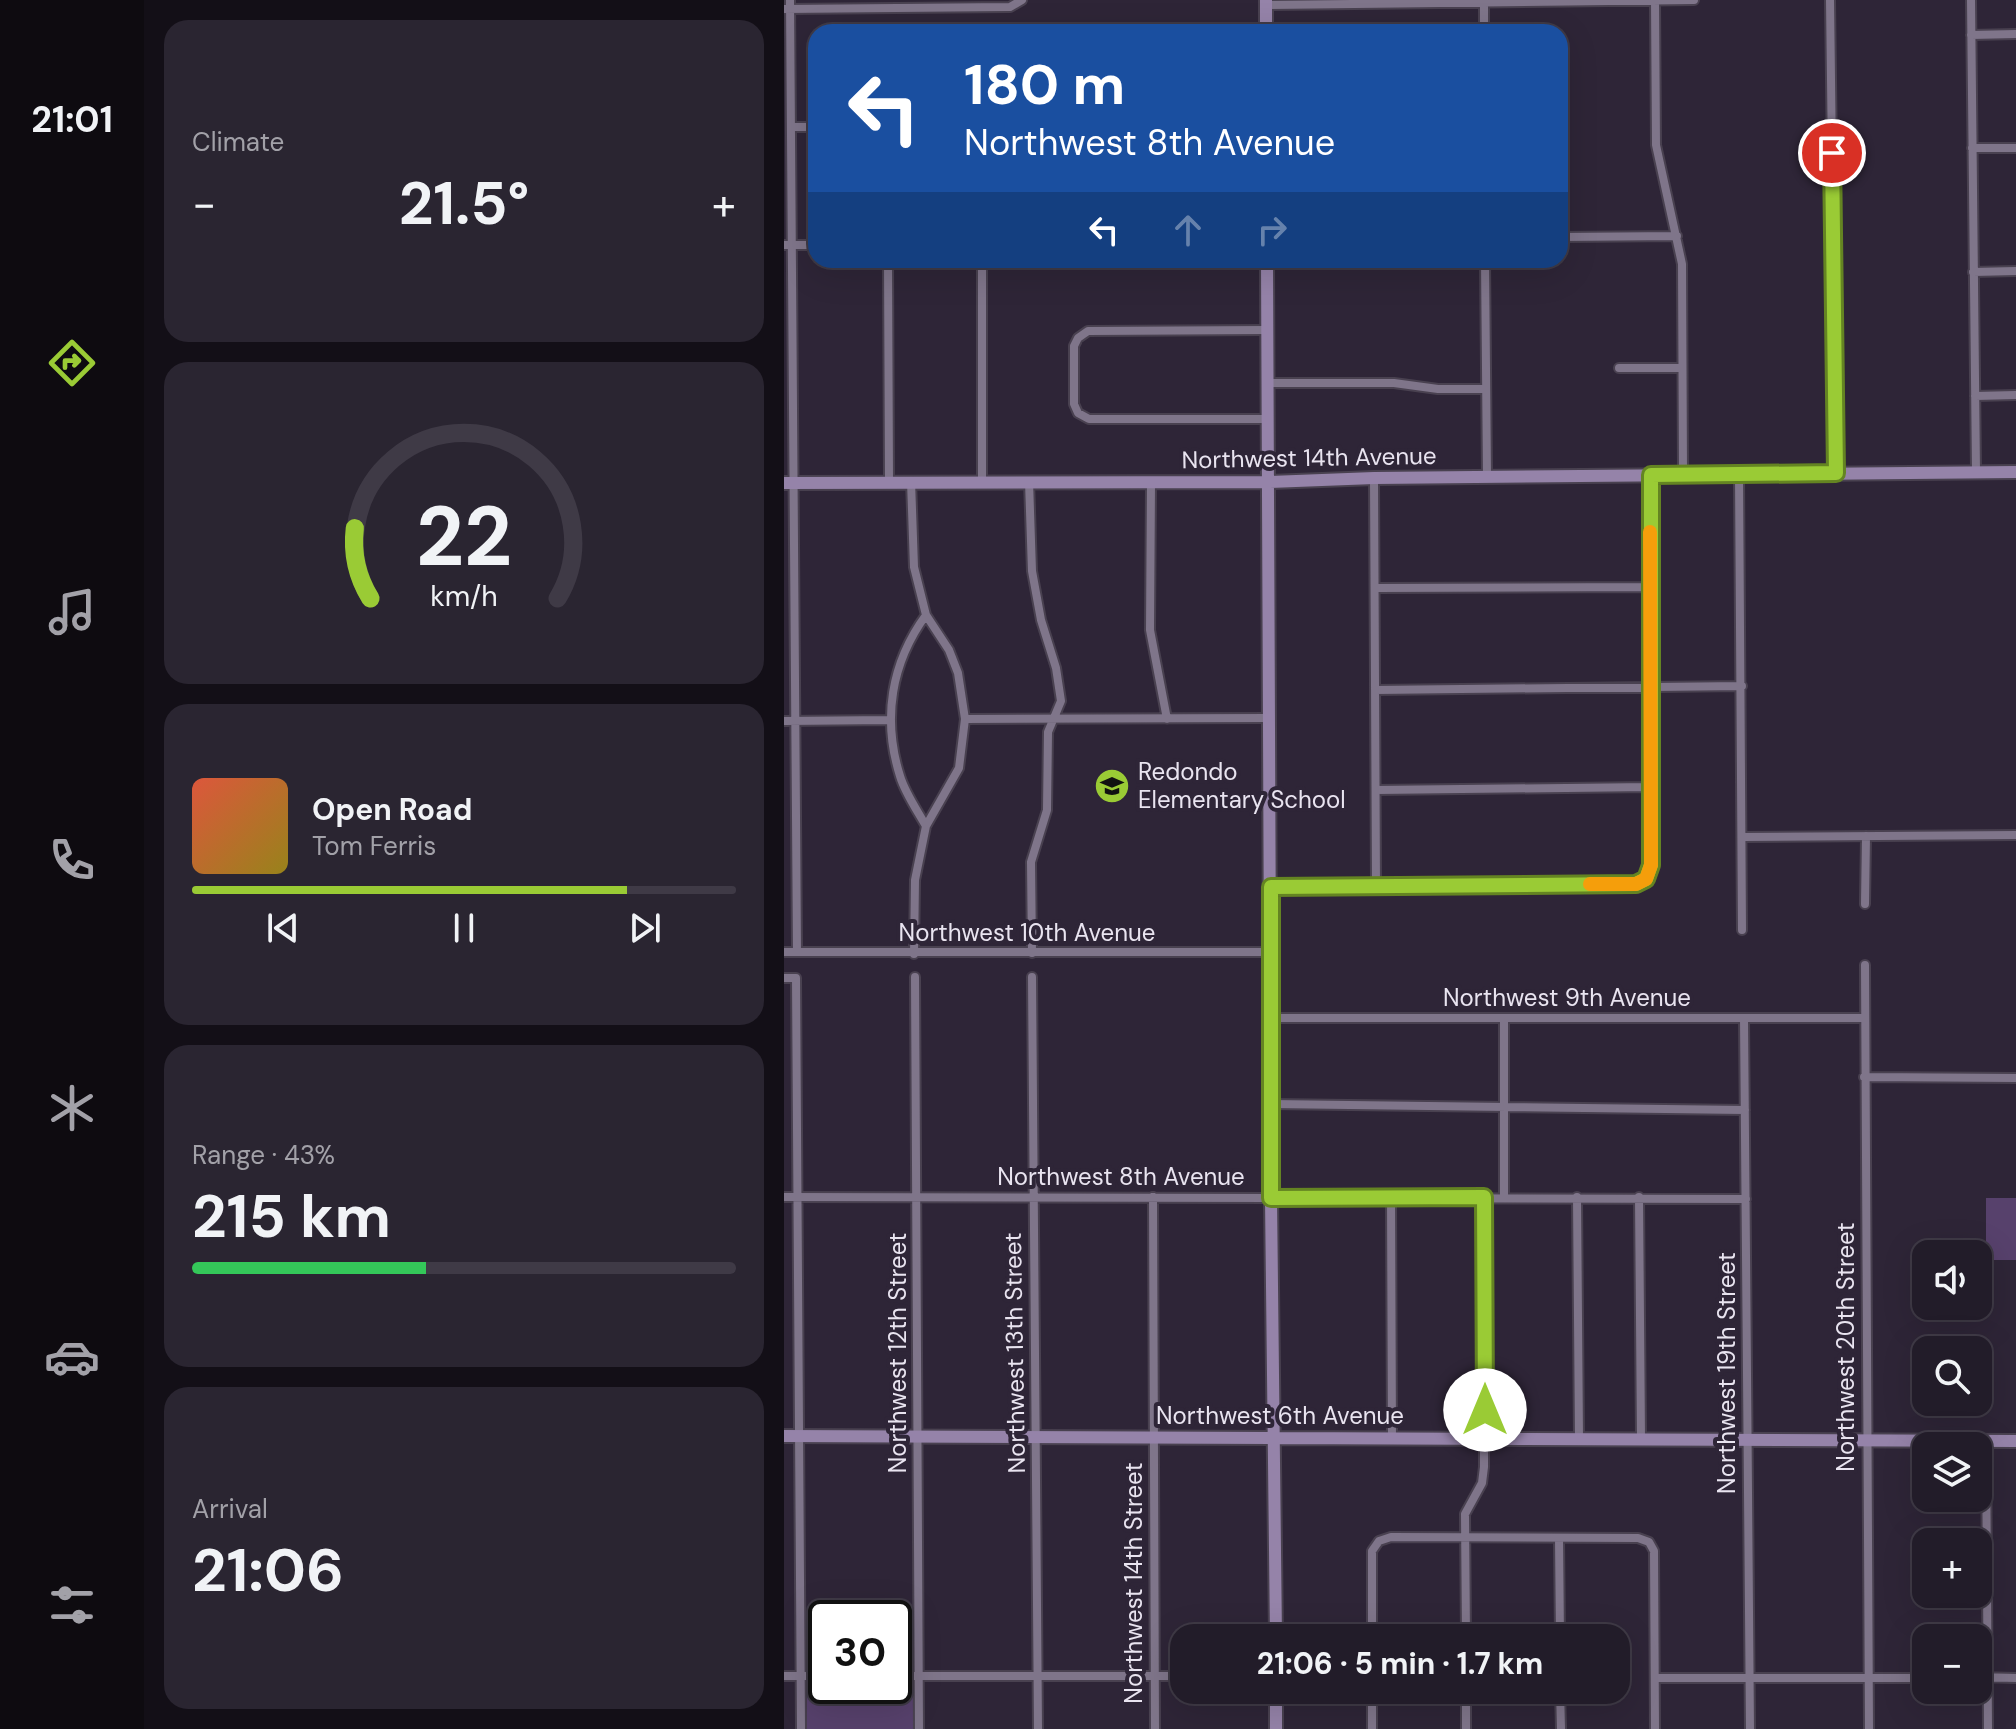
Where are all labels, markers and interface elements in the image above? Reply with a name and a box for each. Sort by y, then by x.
text: 180 m [964,48,1125,121]
icon: left [832,56,936,160]
text: 21:01 [31,96,113,143]
text: Northwest 8th Avenue [964,119,1335,166]
pin [1798,119,1866,187]
text: Climate [192,125,284,159]
icon: arrive [1810,131,1854,175]
text: 21.5° [399,164,529,243]
text: − [192,175,216,233]
text: + [712,175,736,233]
icon: left [1082,208,1126,252]
icon: ahead [1166,208,1210,252]
icon: right [1250,208,1294,252]
icon: directions [44,335,100,391]
street label: Northwest 14th Avenue [1181,440,1437,475]
text: 22 [416,481,512,590]
text: km/h [430,578,498,615]
icon: music [44,584,100,640]
place label: Redondo Elementary School [1138,756,1346,815]
school or university icon: Redondo Elementary School [1093,767,1131,805]
text: Open Road [312,790,472,829]
text: Tom Ferris [312,829,436,863]
icon: phone [44,832,100,888]
icon: previous [261,906,305,950]
icon: pause [442,906,486,950]
icon: next [623,906,667,950]
street label: Northwest 10th Avenue [899,917,1155,948]
street label: Northwest 9th Avenue [1443,982,1691,1013]
icon: climate [44,1080,100,1136]
text: Range · 43% [192,1138,335,1172]
street label: Northwest 8th Avenue [997,1161,1245,1192]
text: 215 km [192,1177,391,1256]
street label: Northwest 20th Street [1830,1222,1861,1472]
street label: Northwest 13th Street [997,1232,1032,1474]
street label: Northwest 12th Street [882,1233,913,1473]
map controls [1912,1240,1992,1704]
button: sound [1912,1240,1992,1320]
street label: Northwest 19th Street [1711,1252,1742,1494]
icon: car [44,1329,100,1385]
button: search [1912,1336,1992,1416]
position arrow [1443,1368,1527,1452]
street label: Northwest 6th Avenue [1156,1400,1404,1431]
button: layers [1912,1432,1992,1512]
street label: Northwest 14th Street [1118,1462,1149,1704]
text: Arrival [192,1492,268,1526]
button: + [1912,1528,1992,1608]
text: 21:06 [192,1531,344,1610]
icon: filters [44,1577,100,1633]
speed limit sign: 30 [808,1600,912,1704]
button: − [1912,1624,1992,1704]
text: 21:06 · 5 min · 1.7 km [1257,1644,1543,1683]

